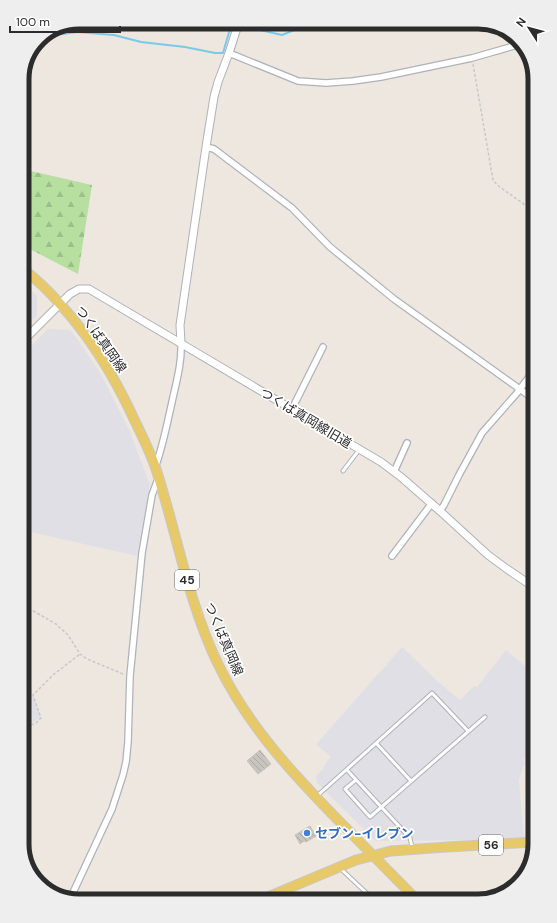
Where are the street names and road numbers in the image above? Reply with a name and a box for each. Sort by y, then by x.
street label: つくば真岡線 [72,302,130,376]
street label: つくば真岡線旧道 [257,384,355,452]
road number: 45 [175,570,199,590]
street label: つくば真岡線 [201,600,247,678]
road number: 56 [479,835,503,855]

